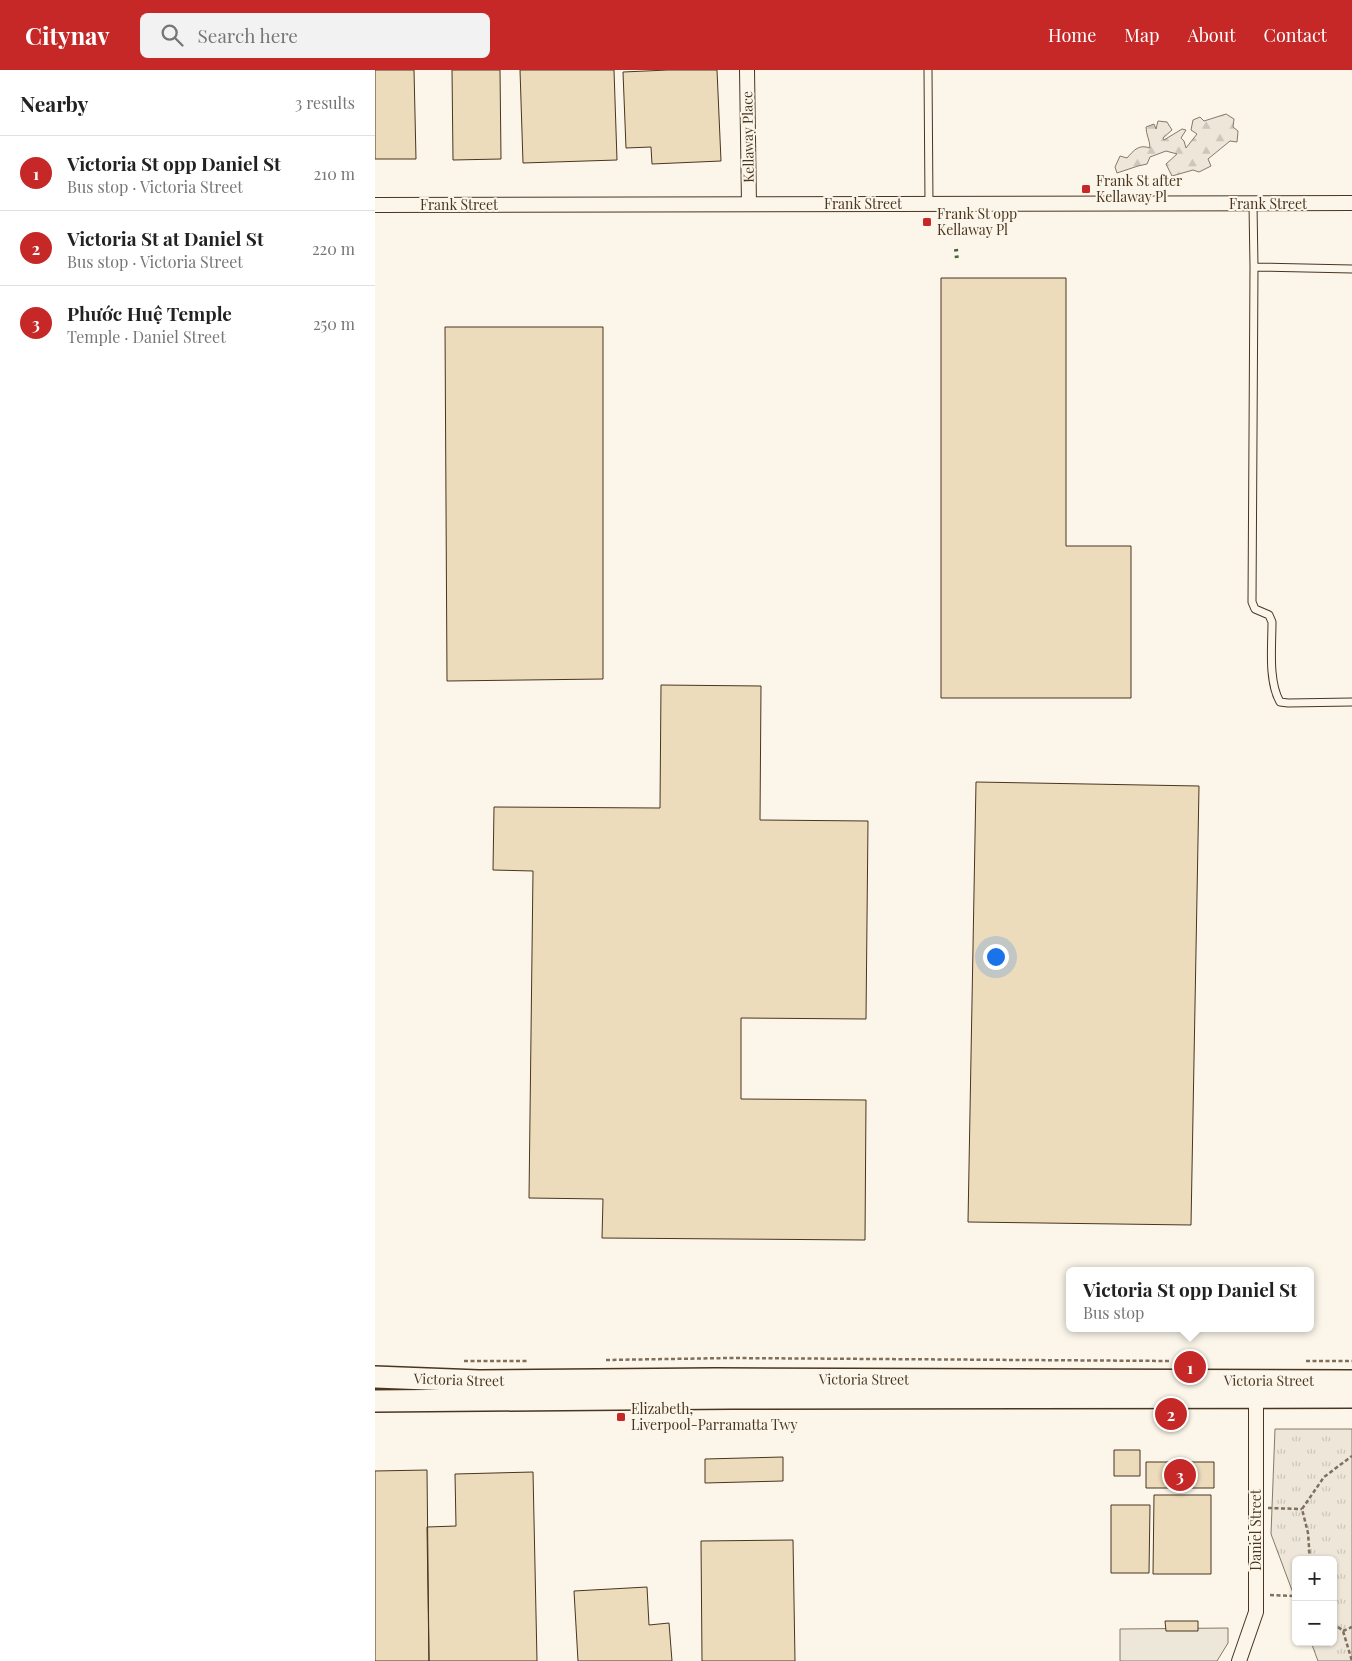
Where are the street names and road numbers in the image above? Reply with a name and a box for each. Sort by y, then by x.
street label: Kellaway Place [737,91,758,183]
street label: Frank Street [824,194,903,213]
street label: Frank Street [1229,194,1308,213]
street label: Frank Street [420,195,499,214]
street label: Victoria Street [412,1368,505,1390]
street label: Victoria Street [818,1369,910,1389]
street label: Victoria Street [1223,1371,1315,1390]
street label: Daniel Street [1246,1488,1265,1571]

